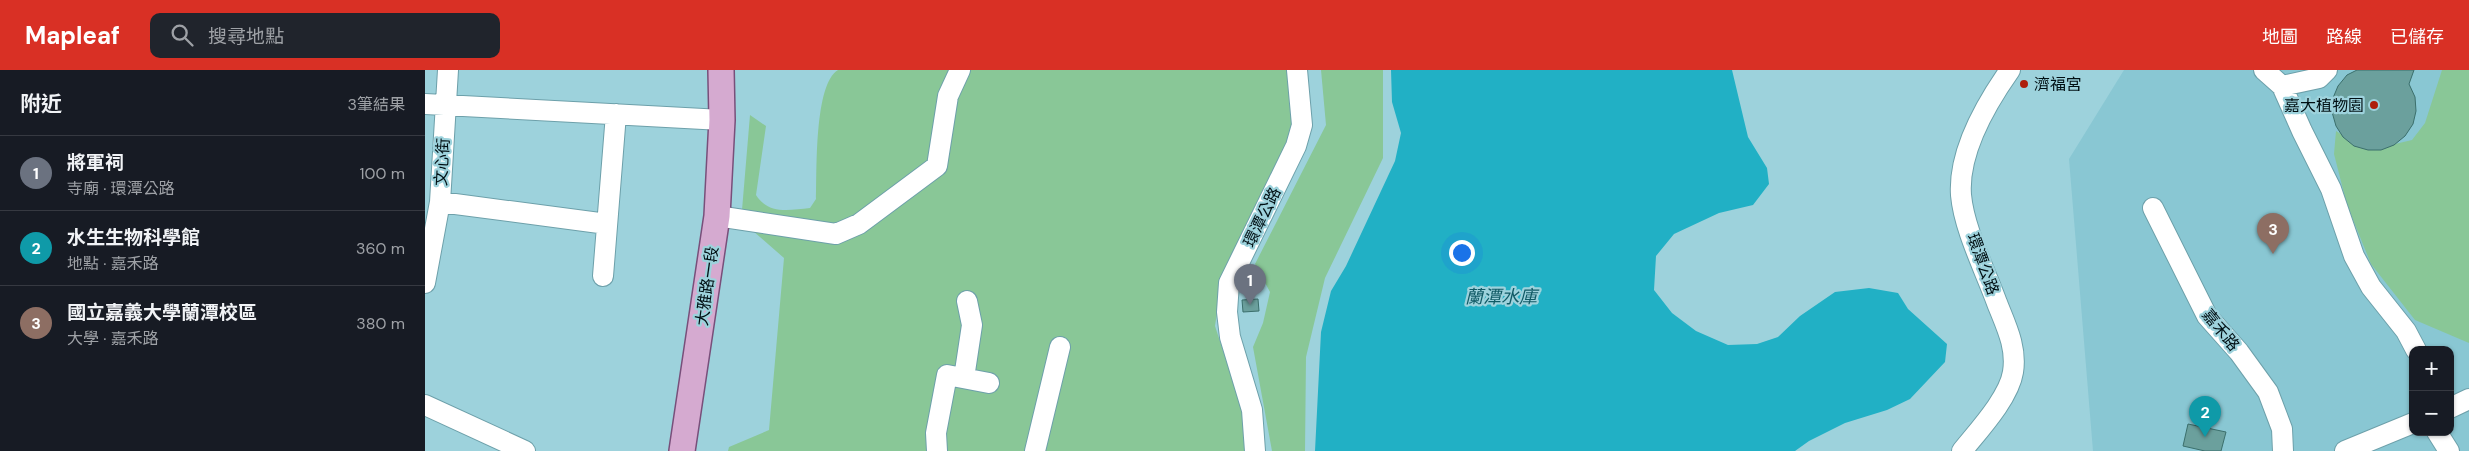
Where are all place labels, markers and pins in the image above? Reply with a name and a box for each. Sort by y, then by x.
place label: 濟福宮 [2034,74,2082,95]
marker: 濟福宮 [2018,78,2030,90]
place label: 嘉大植物園 [2284,95,2364,116]
marker: 嘉大植物園 [2368,99,2380,111]
pin: 3 [2257,213,2289,254]
pin: 1 [1234,264,1266,305]
pin: 2 [2189,396,2221,437]

